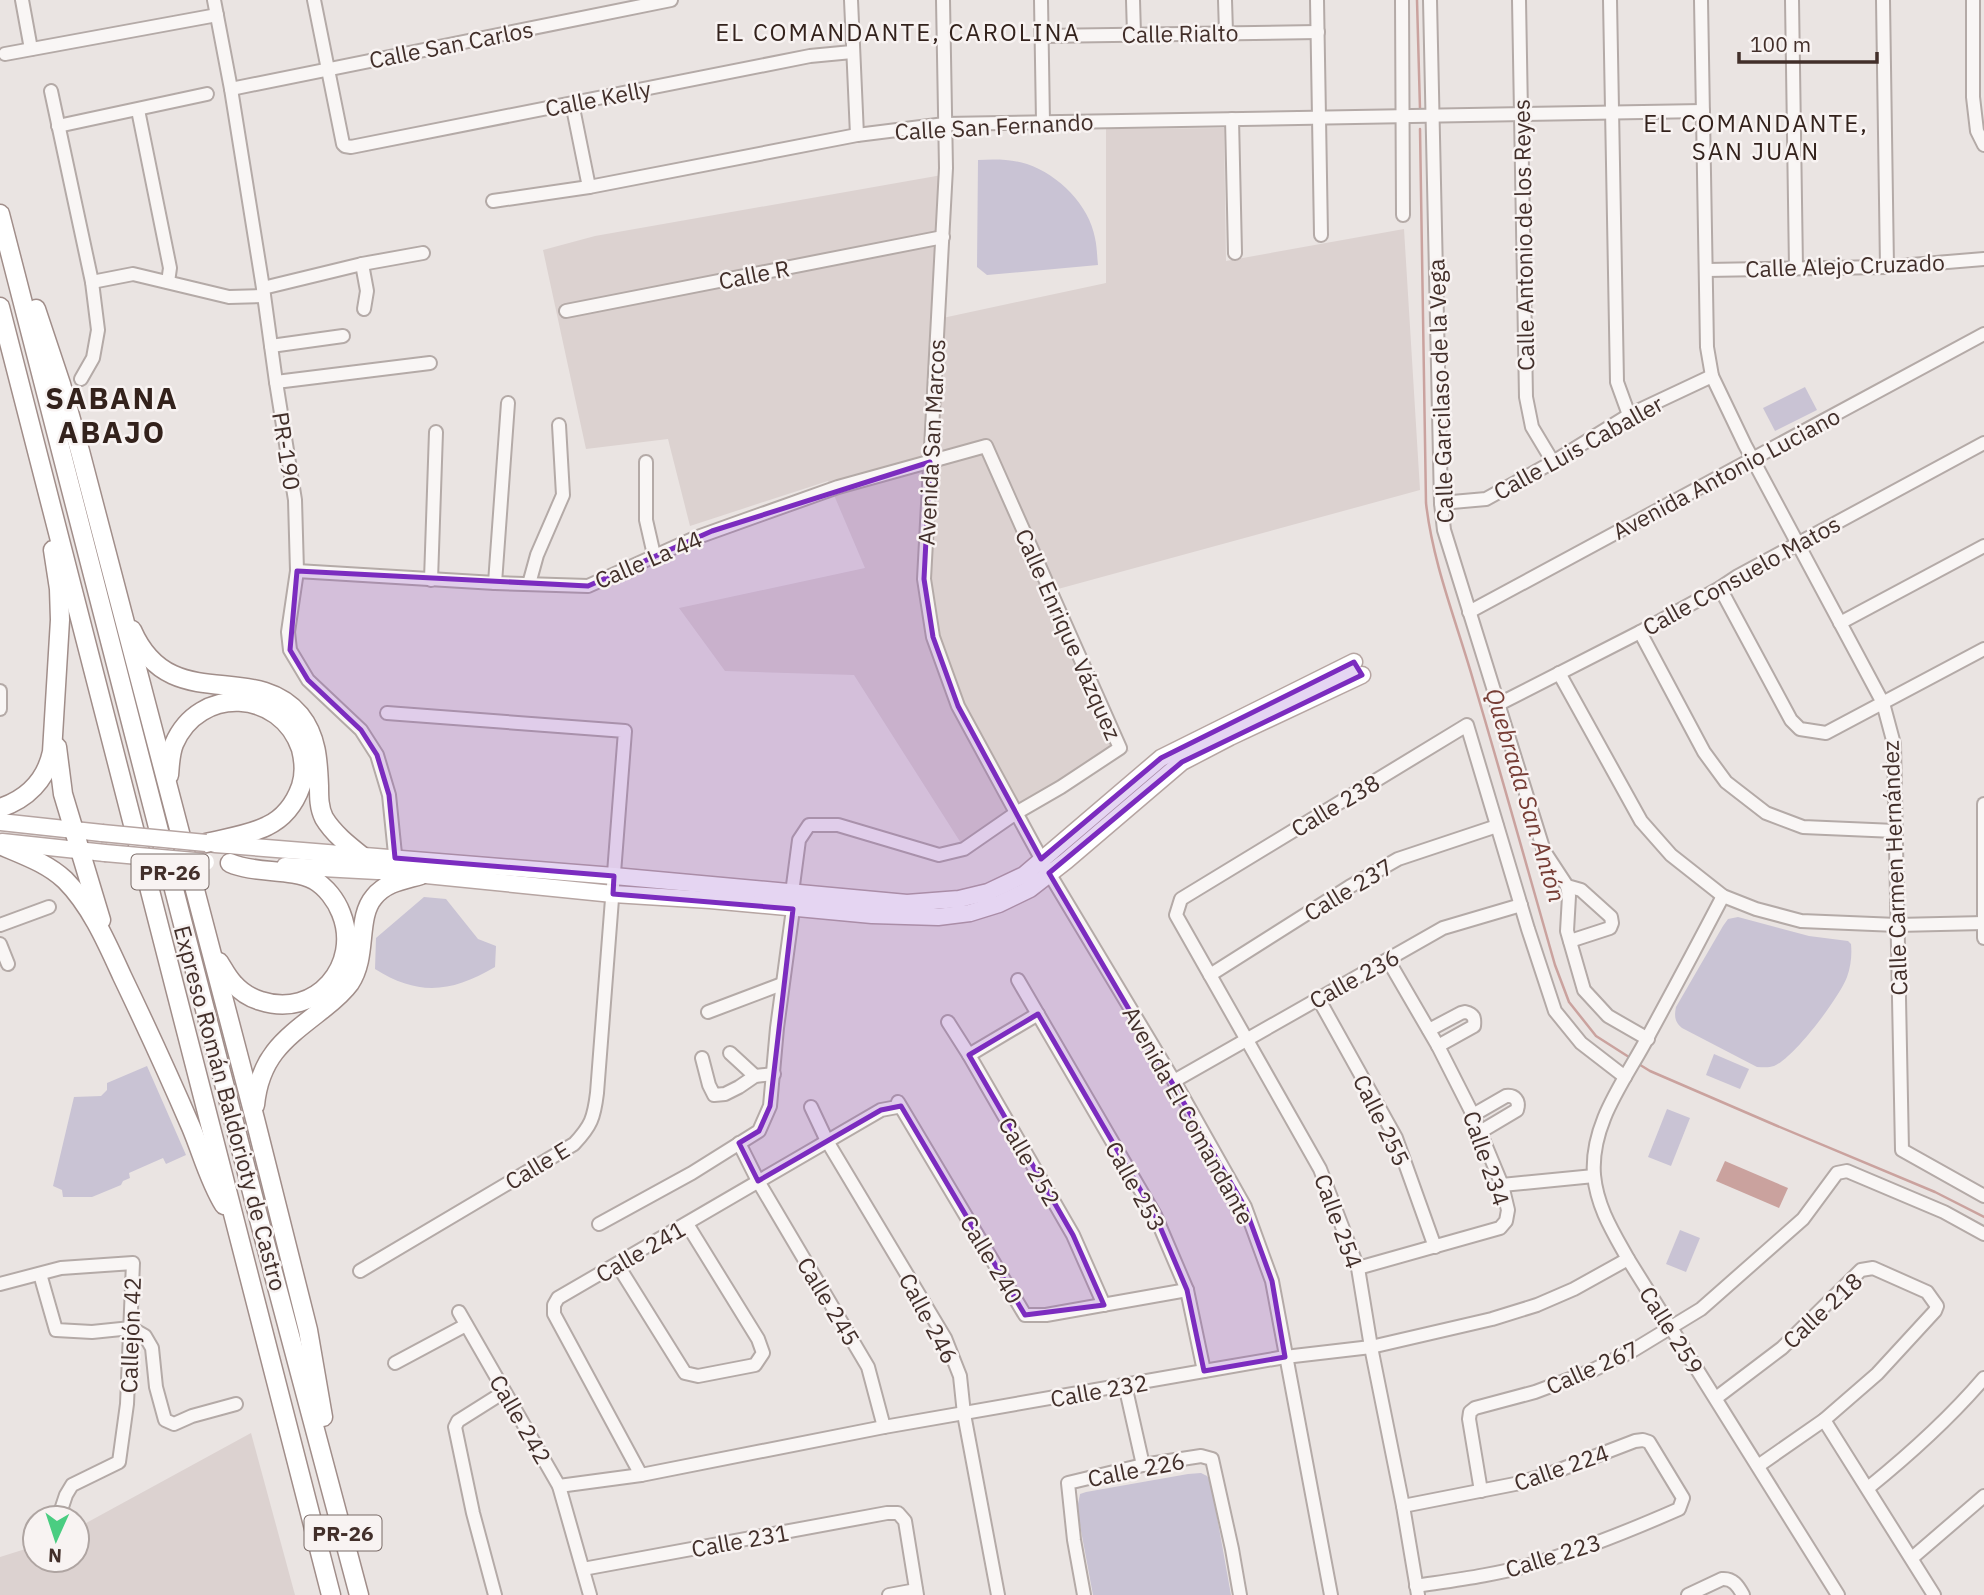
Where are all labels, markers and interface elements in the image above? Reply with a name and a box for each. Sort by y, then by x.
street label: Calle San Carlos [366,13,536,75]
district label: EL COMANDANTE, CAROLINA [715,16,1081,48]
street label: Calle Rialto [1121,17,1239,49]
scale bar [1739,21,1877,65]
text: 100 m [1750,30,1811,58]
street label: Calle Kelly [542,73,654,123]
street label: Calle Antonio de los Reyes [1506,99,1540,371]
street label: Calle San Fernando [894,106,1094,146]
district label: EL COMANDANTE, SAN JUAN [1643,107,1869,167]
street label: Calle Alejo Cruzado [1745,247,1945,283]
street label: Calle R [716,252,792,296]
street label: Calle Garcilaso de la Vega [1420,258,1460,524]
street label: Avenida San Marcos [911,338,951,546]
district label: SABANA ABAJO [45,378,179,451]
street label: Calle Luis Caballer [1488,388,1669,506]
street label: Avenida Antonio Luciano [1607,400,1845,546]
street label: PR-190 [266,410,308,492]
street label: Calle Consuelo Matos [1637,508,1845,642]
street label: Calle La 44 [590,523,706,595]
street label: Calle Enrique Vázquez [1009,524,1129,744]
water label: Quebrada San Antón [1478,684,1574,906]
street label: Calle Carmen Hernández [1875,740,1913,996]
street label: Calle 238 [1285,767,1385,843]
street label: Calle 237 [1298,851,1398,927]
road number: PR-26 [132,854,208,890]
street label: Expreso Román Baldorioty de Castro [168,922,294,1294]
street label: Calle 236 [1304,941,1404,1015]
street label: Avenida El Comandante [1117,1001,1261,1229]
street label: Calle 255 [1347,1069,1417,1171]
street label: Calle 234 [1457,1107,1517,1209]
street label: Calle 252 [992,1111,1068,1211]
street label: Calle E [499,1134,575,1196]
street label: Calle 253 [1099,1136,1173,1236]
street label: Calle 254 [1308,1170,1370,1272]
street label: Calle 240 [954,1209,1030,1309]
street label: Calle 241 [590,1213,690,1289]
street label: Calle 245 [791,1251,867,1351]
street label: Calle 218 [1776,1265,1868,1355]
street label: Calle 246 [893,1268,965,1368]
street label: Callejón 42 [113,1276,147,1394]
street label: Calle 259 [1633,1280,1711,1380]
street label: Calle 267 [1541,1333,1643,1401]
street label: Calle 232 [1048,1367,1150,1413]
street label: Calle 242 [483,1369,559,1469]
street label: Calle 224 [1510,1437,1612,1497]
street label: Calle 226 [1085,1445,1187,1493]
north arrow [21,1504,91,1574]
road number: PR-26 [304,1516,382,1550]
street label: Calle 231 [689,1517,791,1563]
street label: Calle 223 [1502,1526,1604,1584]
text: N [48,1544,63,1568]

